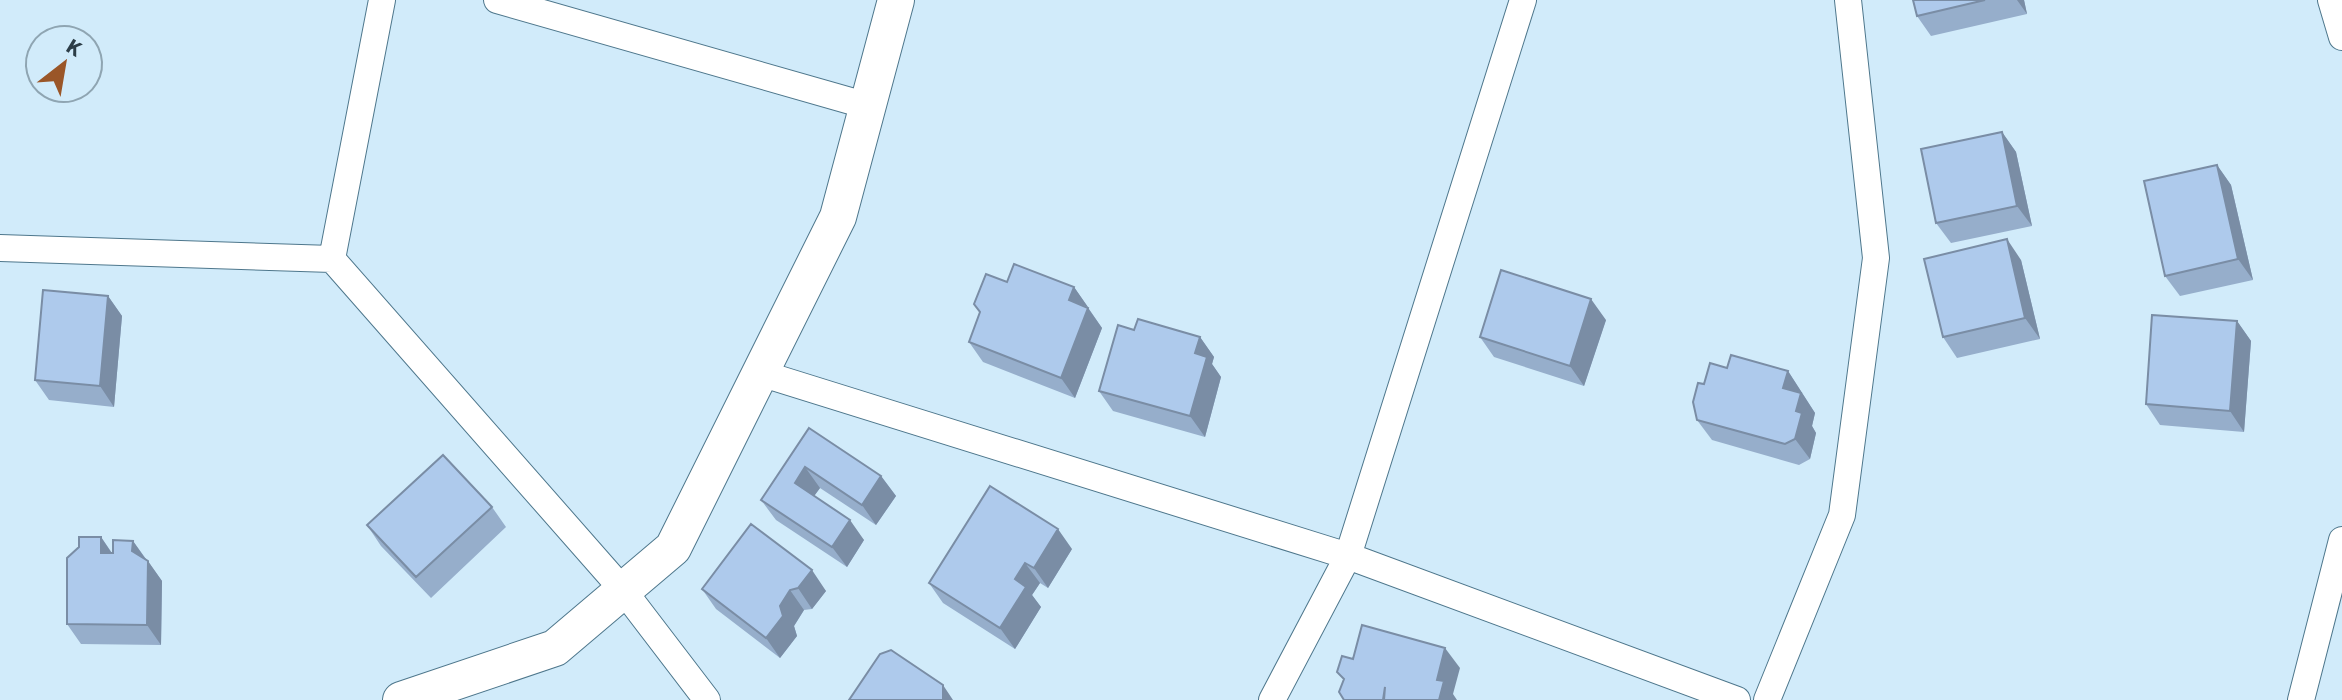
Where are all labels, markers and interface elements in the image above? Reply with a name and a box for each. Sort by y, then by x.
north arrow [24,24,104,104]
text: K [60,31,88,65]

